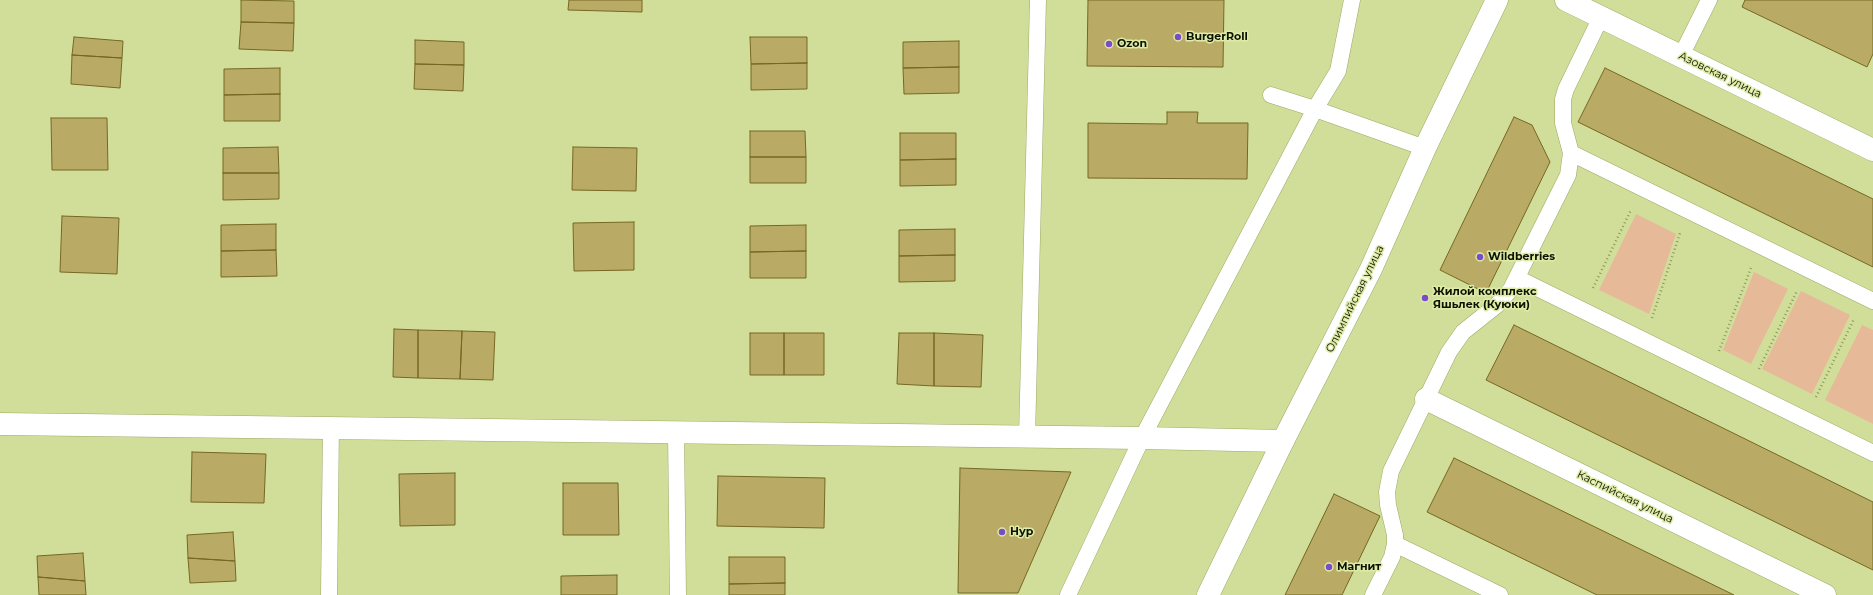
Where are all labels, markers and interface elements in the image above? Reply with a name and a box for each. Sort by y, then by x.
place label: BurgerRoll [1186,30,1248,44]
marker: BurgerRoll [1173,32,1183,42]
place label: Ozon [1117,37,1147,51]
marker: Ozon [1104,39,1114,49]
street label: Азовская улица [1676,49,1764,101]
street label: Олимпийская улица [1323,243,1387,355]
place label: Wildberries [1488,250,1555,264]
marker: Wildberries [1475,252,1485,262]
place label: Жилой комплекс Яшьлек (Куюки) [1433,285,1536,311]
marker: Жилой комплекс Яшьлек (Куюки) [1420,293,1430,303]
street label: Каспийская улица [1575,468,1675,526]
place label: Нур [1010,525,1033,539]
marker: Нур [997,527,1007,537]
place label: Магнит [1337,560,1381,574]
marker: Магнит [1324,562,1334,572]

